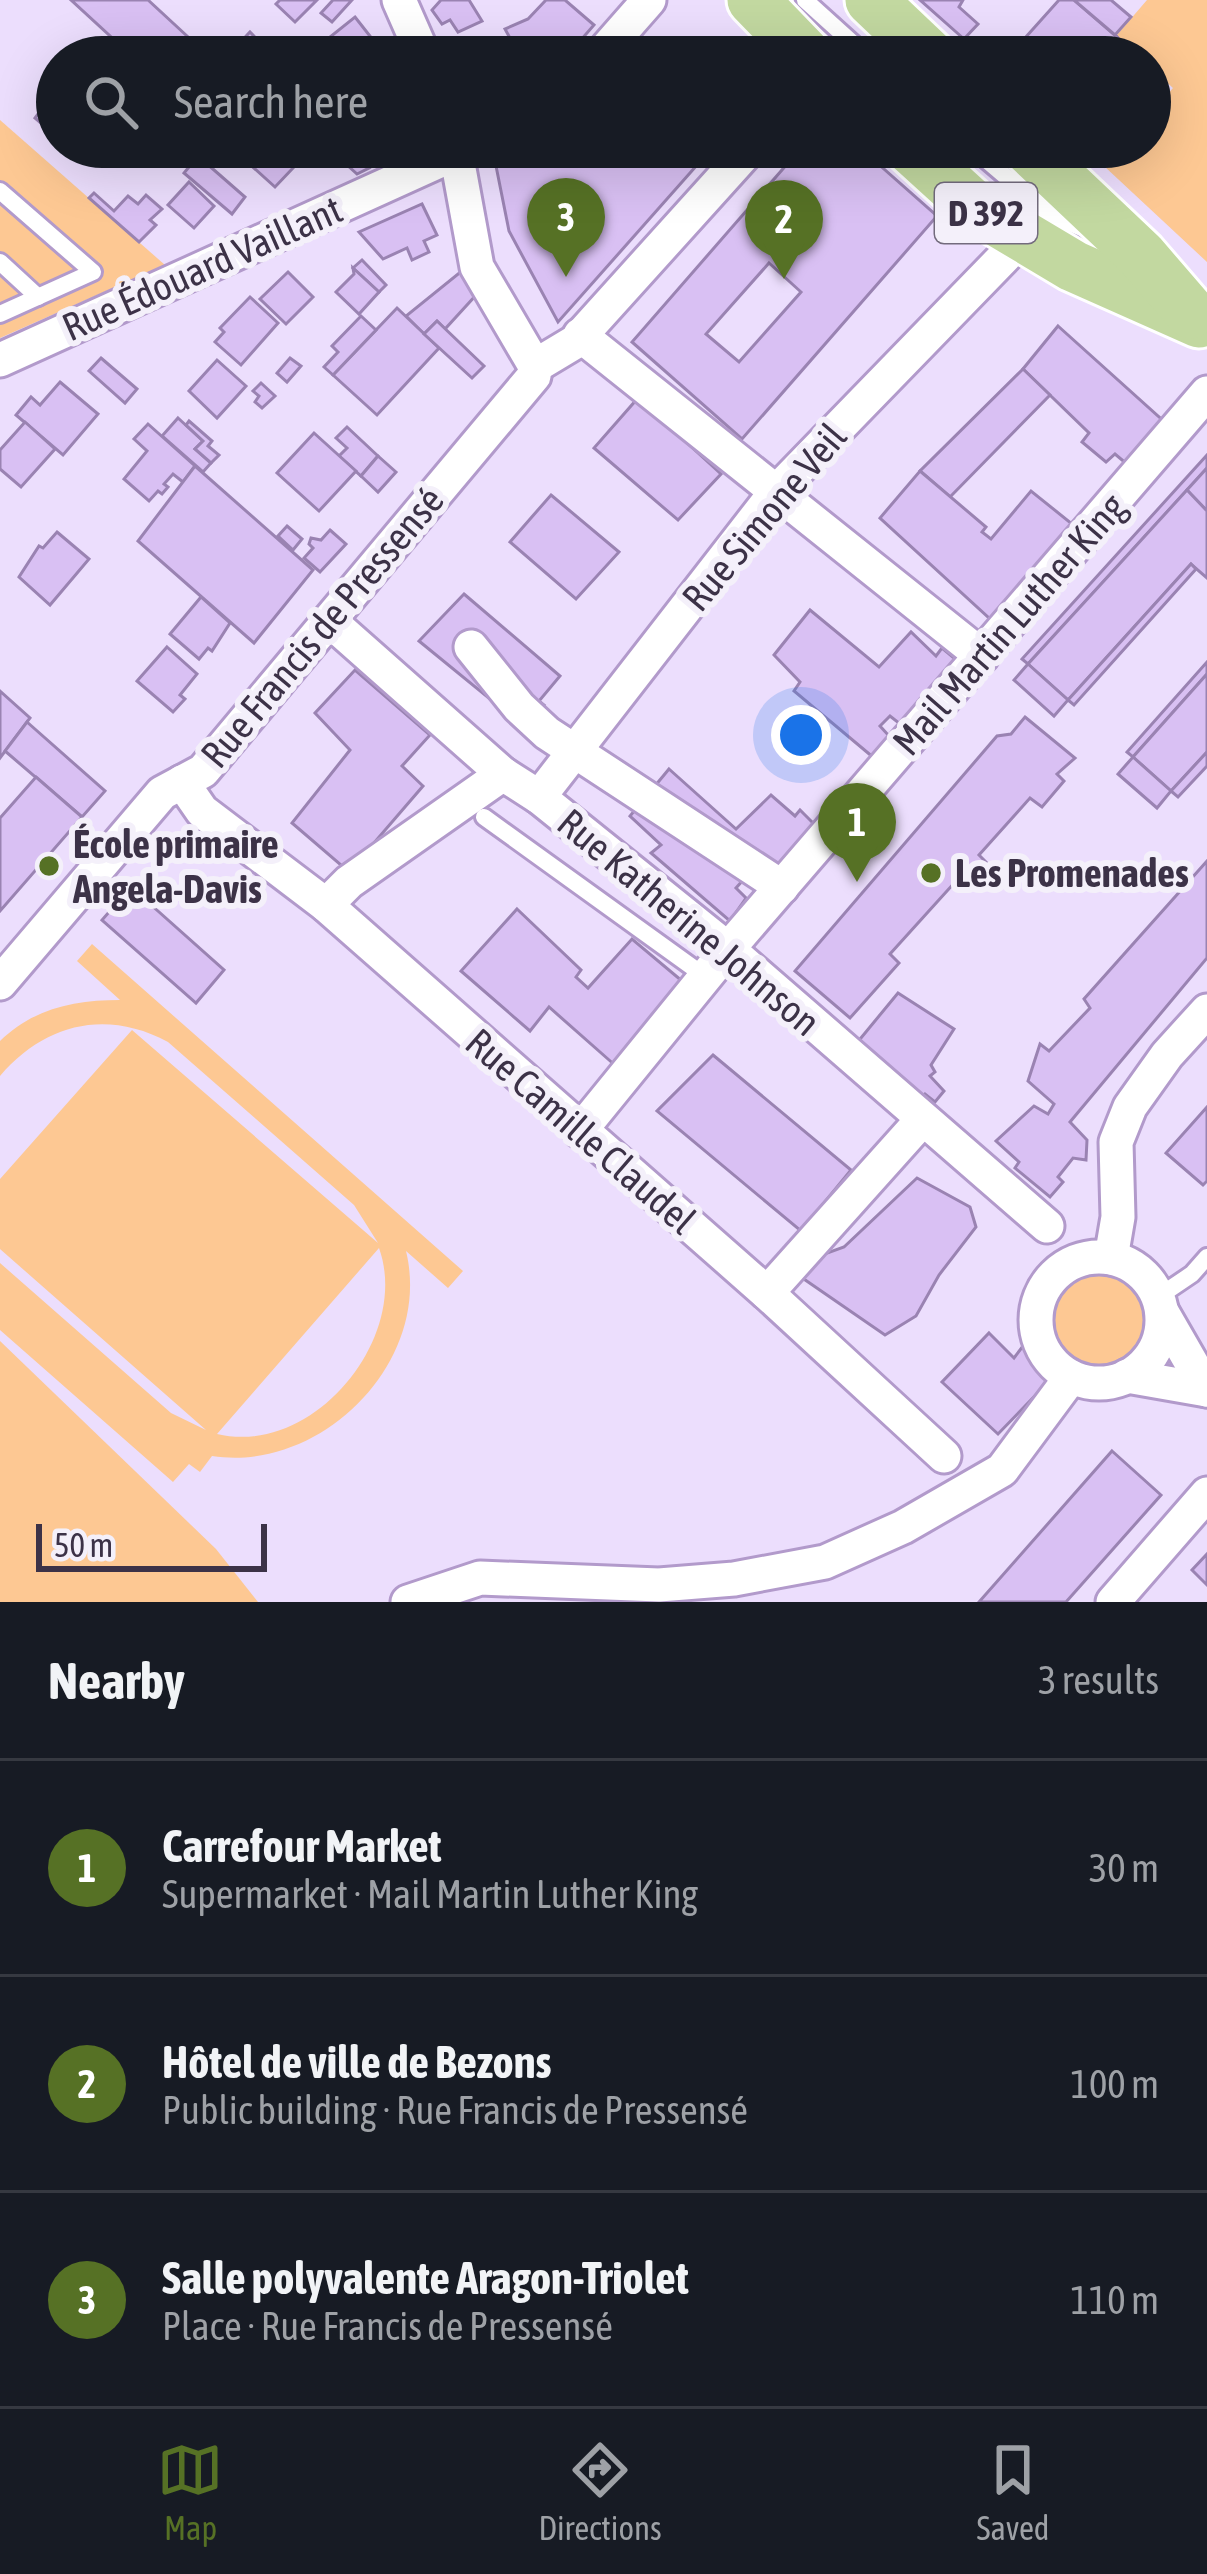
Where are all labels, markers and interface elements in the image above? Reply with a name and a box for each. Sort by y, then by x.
search box [36,36,1171,168]
icon: search [78,69,144,135]
text: Search here [174,76,368,128]
pin: 3 [527,178,605,277]
pin: 2 [745,180,823,279]
road number: D 392 [935,183,1037,243]
street label: Rue Édouard Vaillant [56,187,348,349]
street label: Rue Simone Veil [673,415,855,619]
street label: Rue Francis de Pressensé [192,478,452,776]
street label: Mail Martin Luther King [884,484,1134,763]
your location [771,705,831,765]
pin: 1 [818,783,896,882]
street label: Rue Katherine Johnson [549,800,829,1044]
place label: École primaire Angela-Davis [72,822,279,911]
place label: Les Promenades [955,851,1189,895]
marker: École primaire Angela-Davis [36,853,62,879]
marker: Les Promenades [918,860,944,886]
street label: Rue Camille Claudel [458,1020,704,1242]
scale bar [36,1518,267,1571]
text: 50 m [54,1526,113,1564]
text: Nearby [48,1651,185,1710]
text: 3 results [1038,1658,1159,1702]
text: Carrefour Market [162,1820,442,1872]
text: 1 [78,1846,96,1890]
text: 30 m [1089,1846,1159,1890]
text: Supermarket · Mail Martin Luther King [162,1872,698,1916]
text: Hôtel de ville de Bezons [162,2036,551,2088]
text: 2 [78,2062,96,2106]
text: 100 m [1071,2062,1159,2106]
text: Public building · Rue Francis de Pressensé [162,2088,748,2132]
text: Salle polyvalente Aragon-Triolet [162,2252,689,2304]
text: 3 [78,2278,96,2322]
text: 110 m [1071,2278,1159,2322]
text: Place · Rue Francis de Pressensé [162,2304,613,2348]
tab: Map [157,2437,223,2547]
tab: Directions [538,2437,662,2547]
tab: Saved [977,2437,1049,2547]

